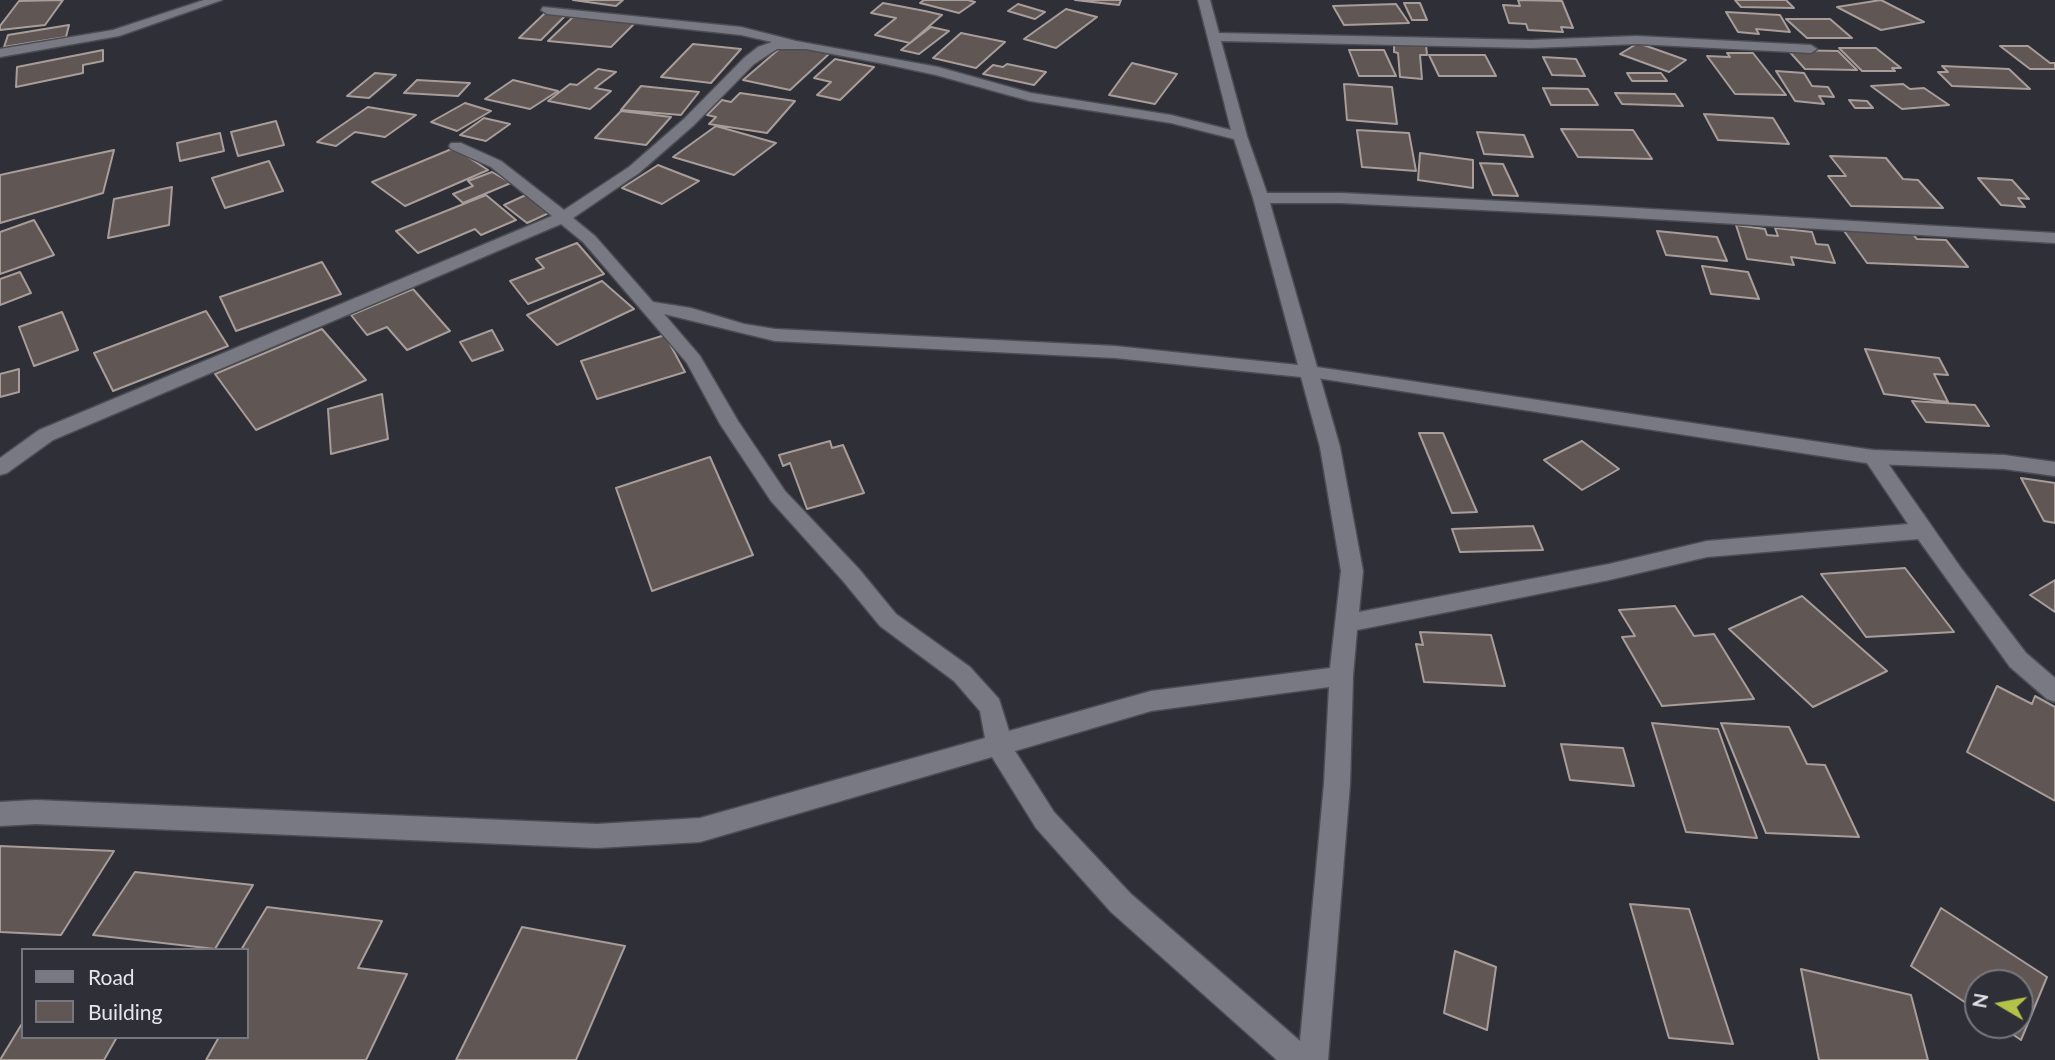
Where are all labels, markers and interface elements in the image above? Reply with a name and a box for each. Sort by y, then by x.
legend [21,948,248,1039]
text: Road [88,964,135,989]
north arrow [1964,969,2034,1039]
text: N [1967,991,1992,1010]
text: Building [88,999,163,1024]

